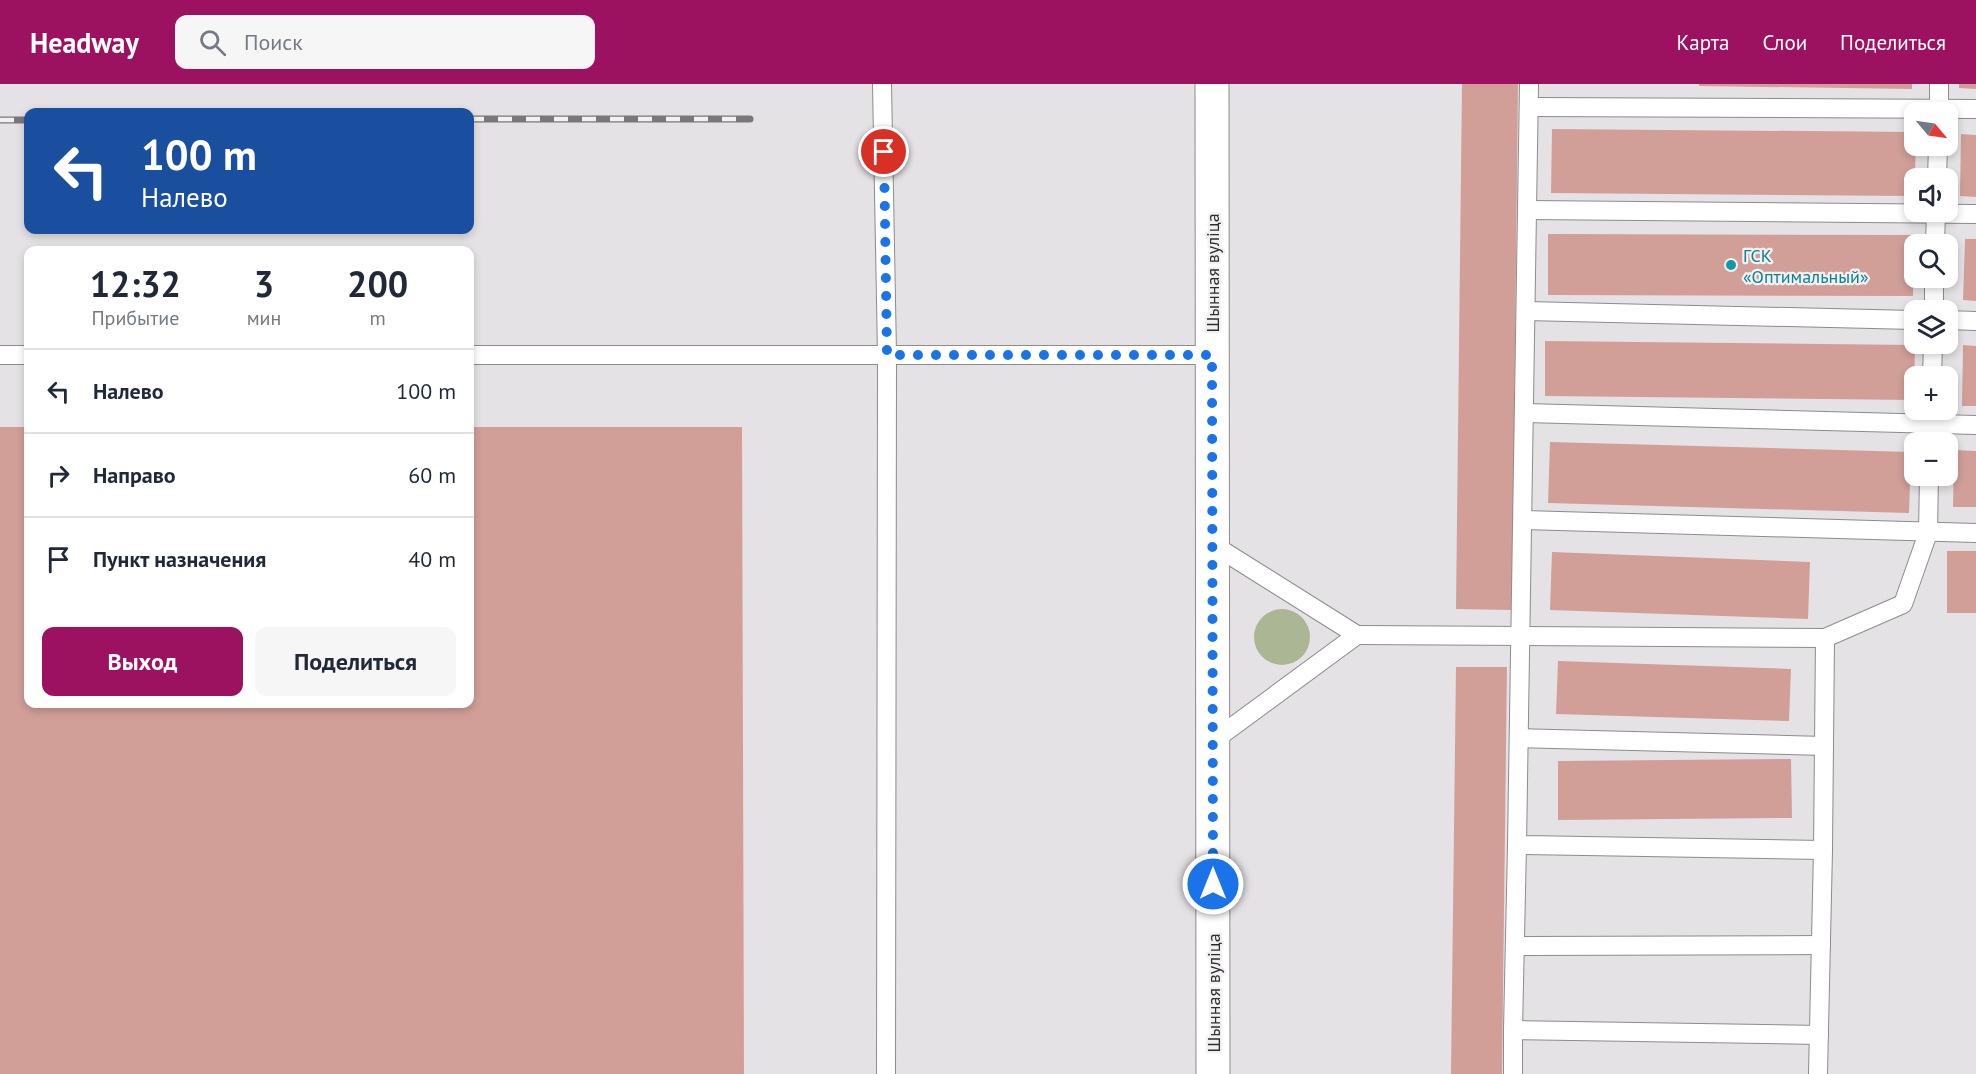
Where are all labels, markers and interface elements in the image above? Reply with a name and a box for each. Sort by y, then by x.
search box [175,15,595,69]
text: Headway [30,24,139,61]
icon: search [196,26,229,59]
text: Поиск [244,28,303,56]
text: Карта [1676,29,1729,56]
text: Слои [1762,29,1807,56]
text: Поделиться [1840,29,1946,56]
north arrow [1904,102,1958,156]
map controls [1904,102,1958,486]
pin [858,126,909,177]
text: 100 m [141,127,257,182]
icon: left [42,132,120,210]
icon: arrive [867,135,900,168]
button: sound [1904,168,1958,222]
text: Налево [141,180,228,214]
street label: Шынная вуліца [1201,213,1224,333]
button: search [1904,234,1958,288]
place label: ГСК «Оптимальный» [1743,244,1869,288]
marker: ГСК «Оптимальный» [1724,258,1738,272]
text: 12:32 [90,260,181,307]
text: 3 [254,260,274,307]
text: 200 [347,260,408,307]
button: layers [1904,300,1958,354]
text: Прибытие [91,305,179,331]
text: мин [247,305,281,331]
text: m [370,305,386,331]
button: + [1904,366,1958,420]
icon: left [42,375,75,408]
text: Налево [93,377,164,405]
text: 100 m [396,377,456,405]
button: − [1904,432,1958,486]
icon: right [42,459,75,492]
text: Направо [93,461,176,489]
text: 60 m [408,461,456,489]
icon: arrive [42,543,75,576]
text: Пункт назначения [93,545,266,573]
text: 40 m [408,545,456,573]
button: Выход [42,627,243,696]
button: Поделиться [255,627,456,696]
position arrow [1181,852,1245,916]
street label: Шынная вуліца [1202,933,1225,1053]

